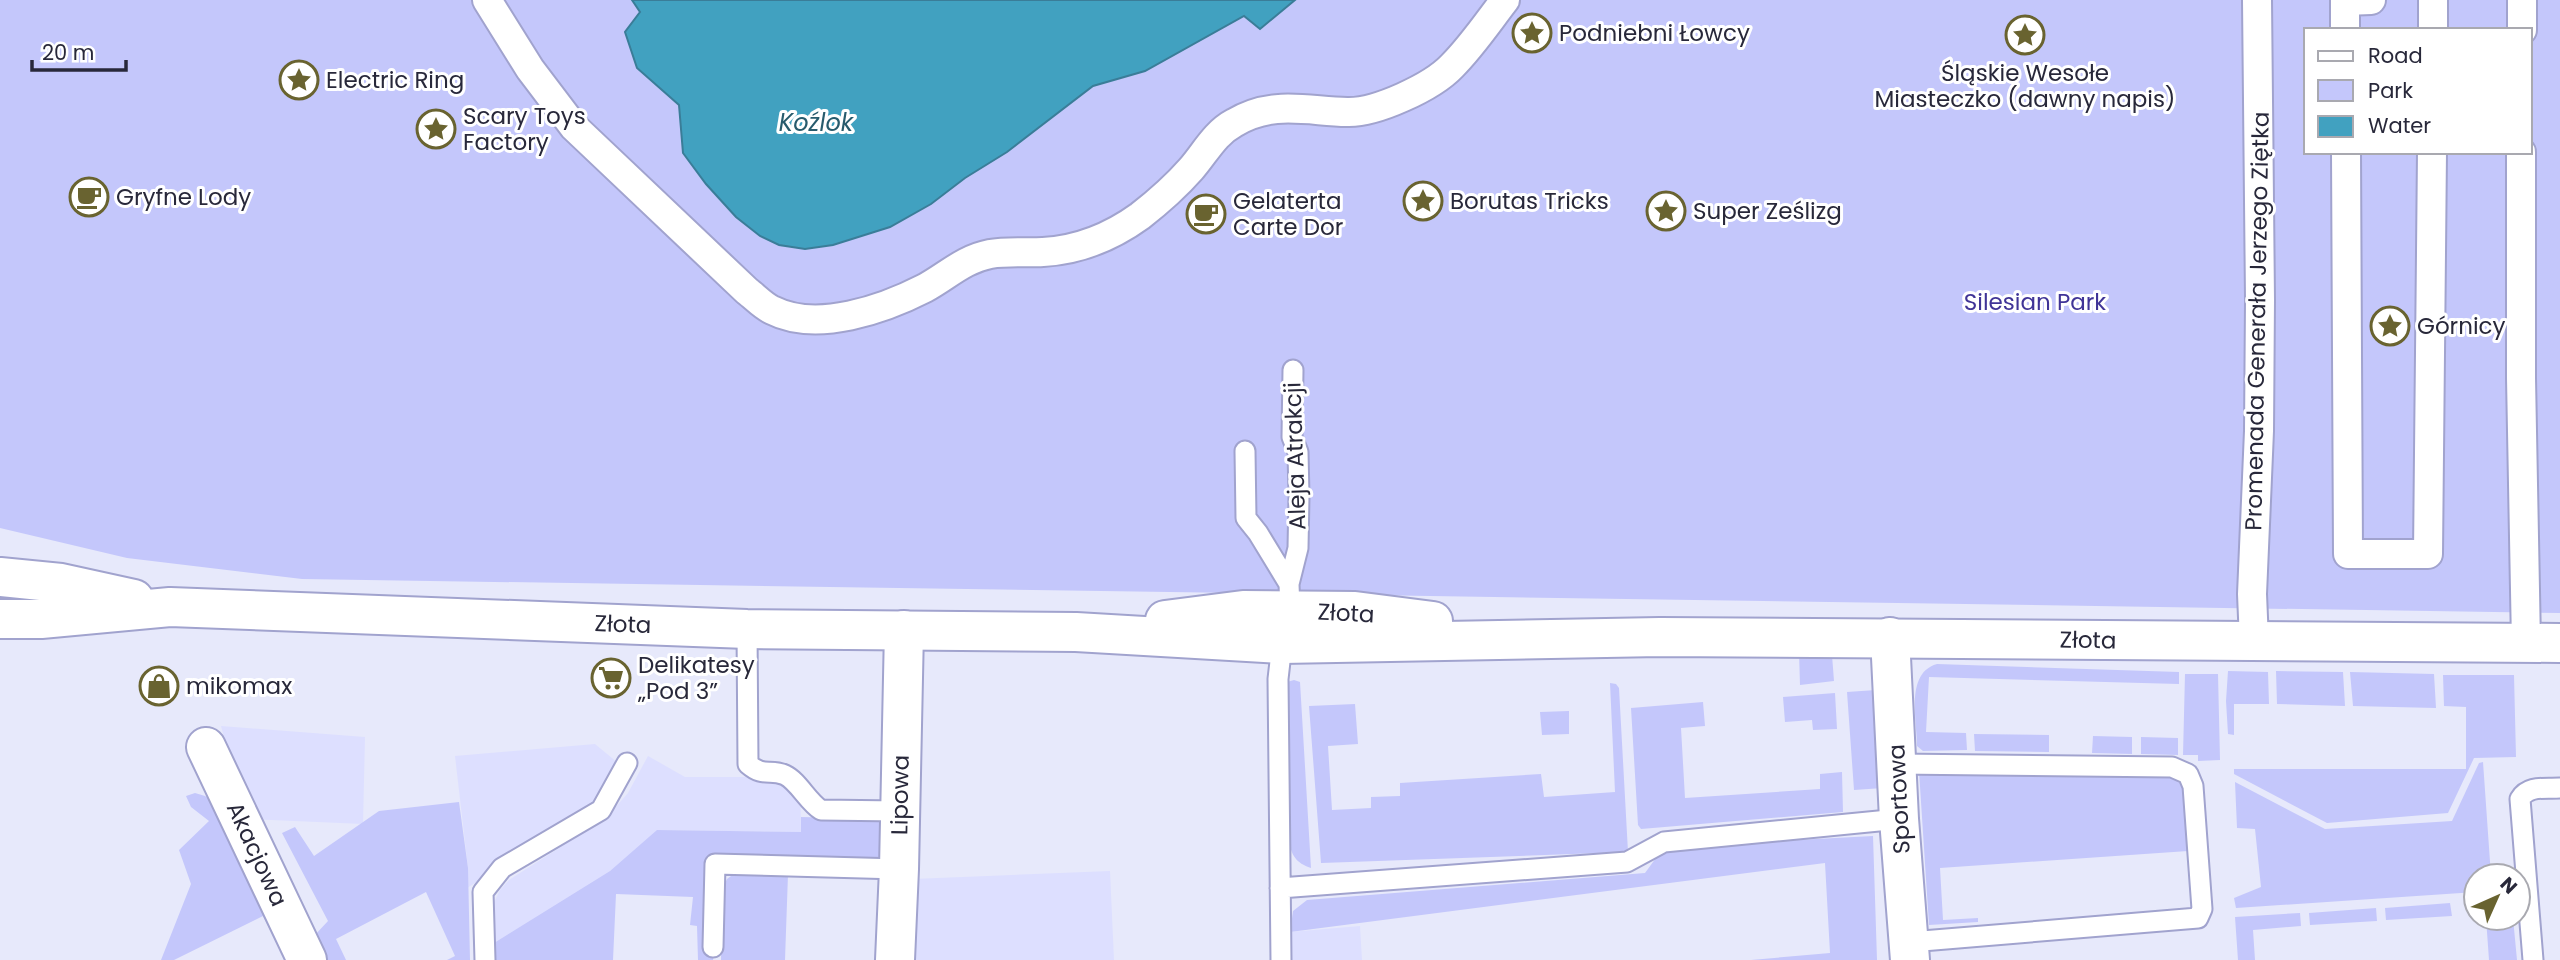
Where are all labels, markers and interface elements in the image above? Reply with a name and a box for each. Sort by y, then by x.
place icon: Podniebni Łowcy [1511,12,1553,54]
place icon: Śląskie Wesołe Miasteczko (dawny napis) [2004,14,2046,56]
place label: Podniebni Łowcy [1559,17,1750,49]
scale bar [32,28,126,72]
legend [2304,28,2532,154]
text: 20 m [42,38,95,67]
text: Road [2368,41,2423,70]
place label: Śląskie Wesołe Miasteczko (dawny napis) [1875,57,2175,115]
place icon: Electric Ring [278,59,320,101]
place label: Electric Ring [326,64,464,96]
text: Park [2368,76,2413,105]
place label: Scary Toys Factory [463,100,586,158]
water label: Koźlok [779,106,855,139]
place icon: Scary Toys Factory [415,108,457,150]
street label: Promenada Generała Jerzego Ziętka [2237,111,2277,531]
text: Water [2368,111,2431,140]
cafe icon: Gryfne Lody [68,176,110,218]
place icon: Borutas Tricks [1402,180,1444,222]
place label: Gryfne Lody [116,181,251,213]
place label: Gelaterta Carte Dor [1233,185,1343,243]
place label: Borutas Tricks [1450,185,1609,217]
place icon: Super Ześlizg [1645,190,1687,232]
cafe icon: Gelaterta Carte Dor [1185,193,1227,235]
place label: Super Ześlizg [1693,195,1842,227]
park label: Silesian Park [1964,286,2106,318]
place icon: Górnicy [2369,305,2411,347]
place label: Górnicy [2417,310,2506,342]
street label: Aleja Atrakcji [1276,381,1314,531]
street label: Złota [1317,596,1375,630]
street label: Złota [594,607,652,641]
street label: Złota [2059,624,2117,656]
place label: Delikatesy „Pod 3” [637,649,755,707]
supermarket icon: Delikatesy „Pod 3” [590,657,632,699]
shop icon: mikomax [138,665,180,707]
place label: mikomax [186,670,292,702]
street label: Sportowa [1880,743,1918,855]
street label: Lipowa [883,755,917,835]
street label: Akacjowa [219,797,295,911]
north arrow [2462,862,2532,932]
text: N [2494,871,2523,900]

